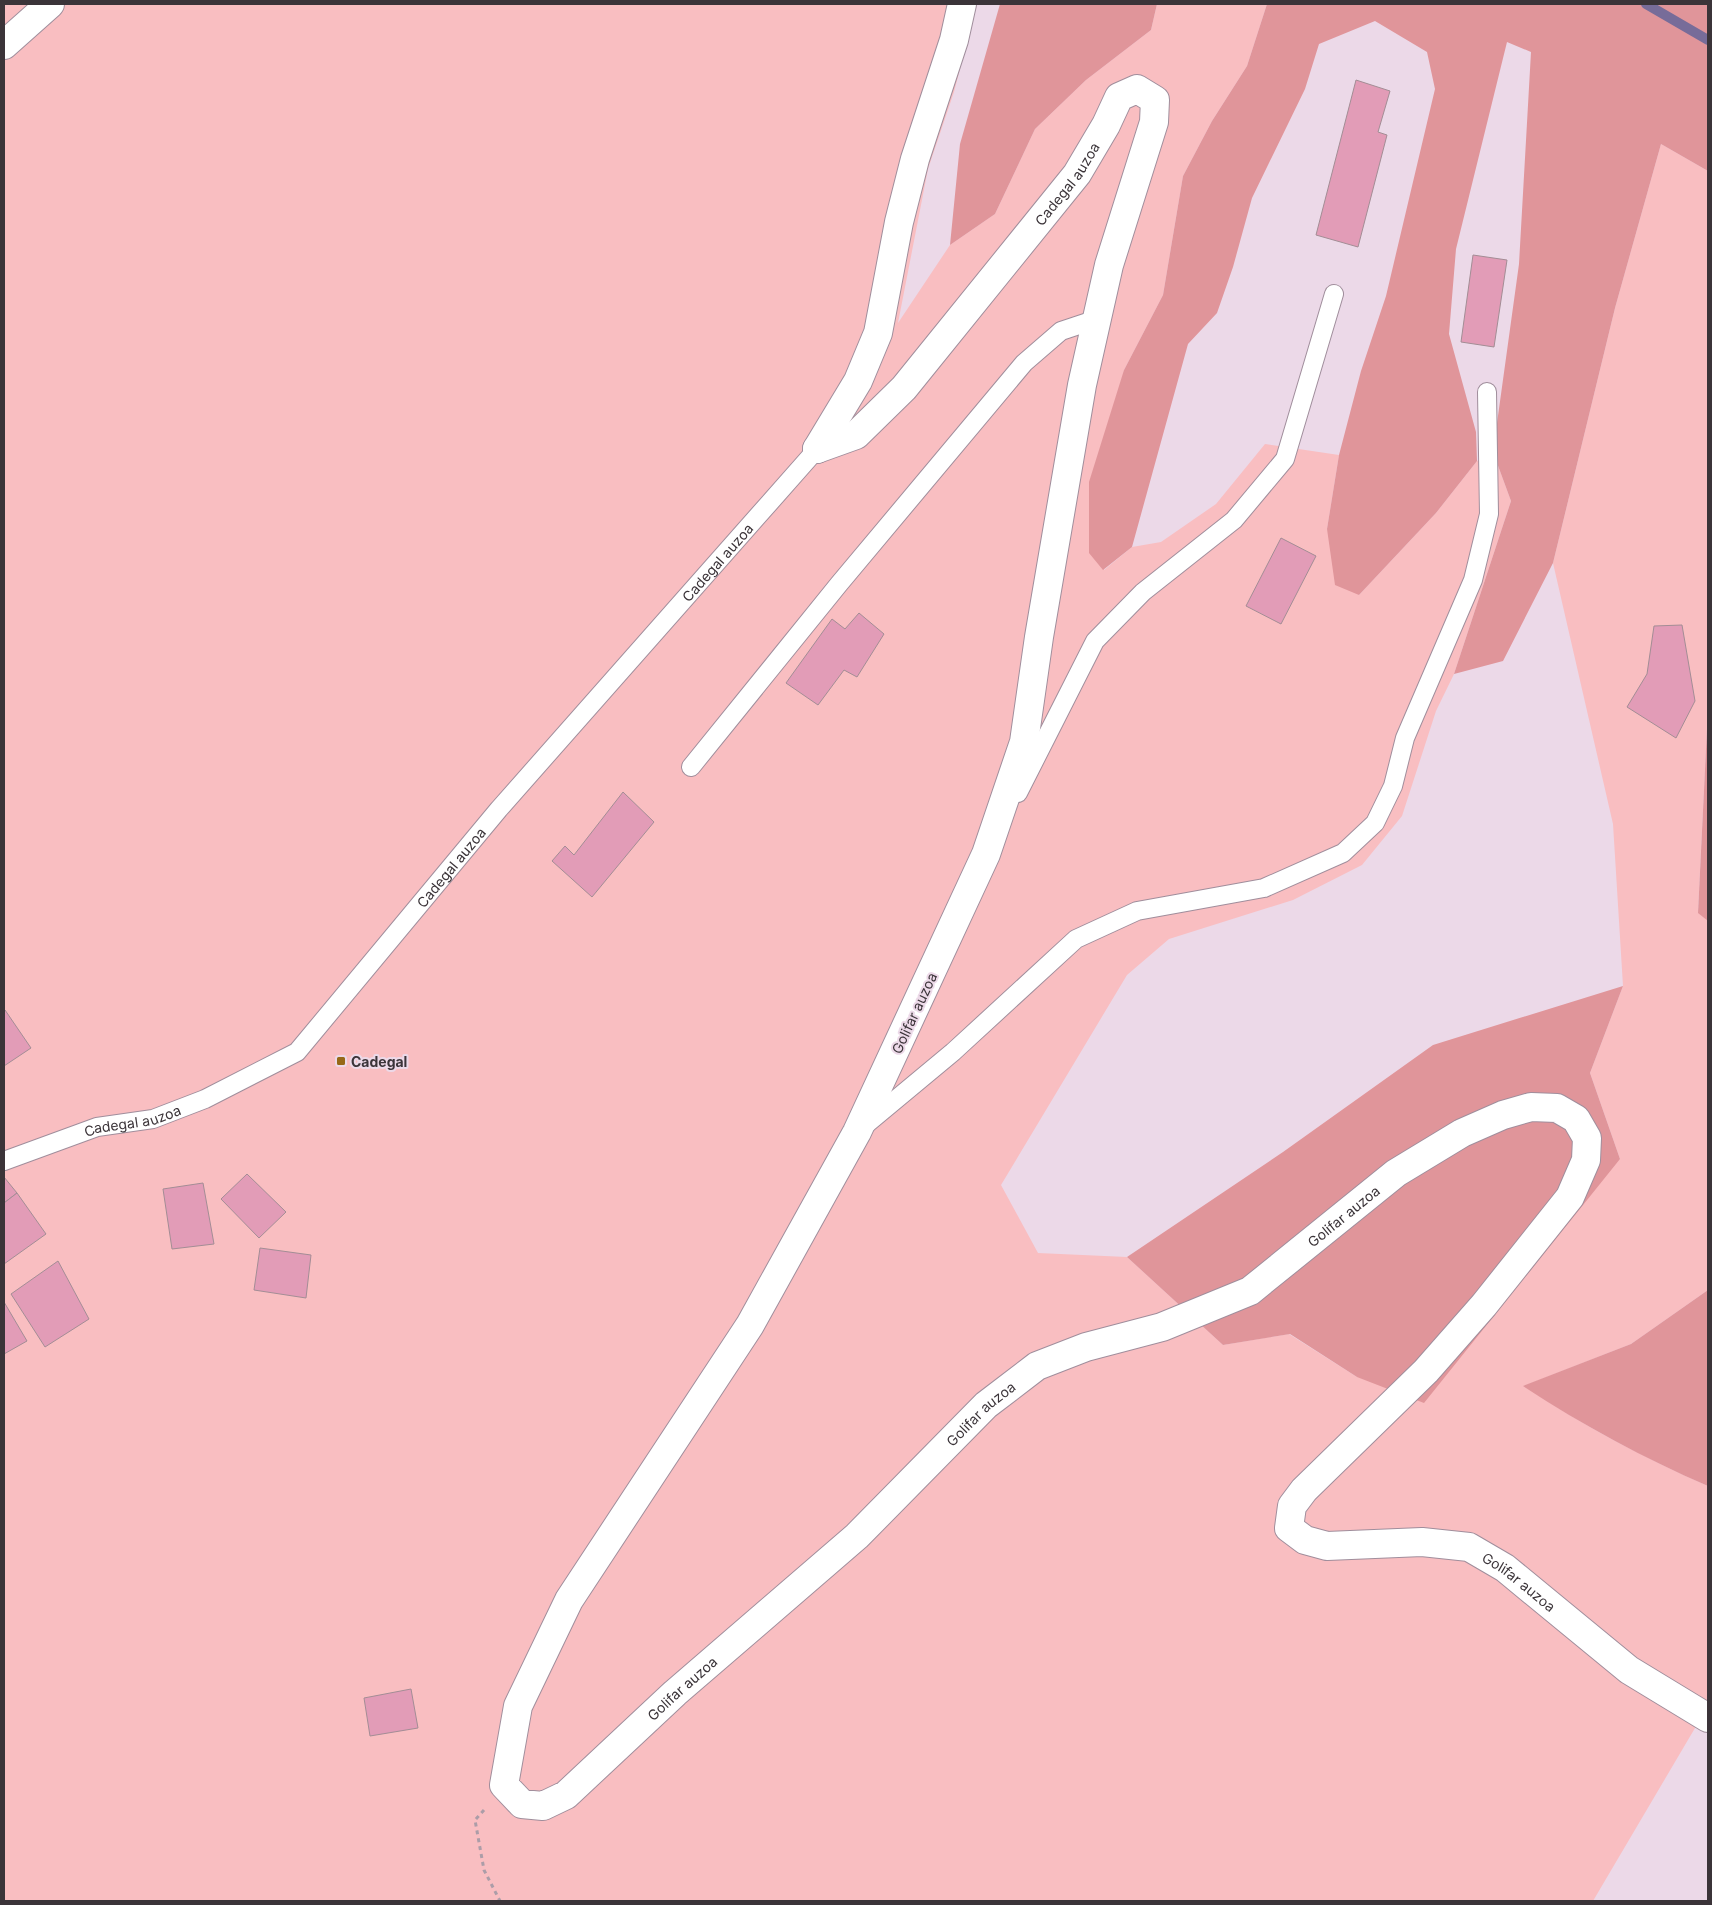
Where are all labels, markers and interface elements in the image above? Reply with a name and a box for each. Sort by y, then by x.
street label: Cadegal auzoa [1031,139,1102,228]
street label: Cadegal auzoa [678,519,756,605]
street label: Cadegal auzoa [413,824,489,911]
street label: Golifar auzoa [888,970,940,1056]
place label: Cadegal [351,1053,407,1070]
marker: Cadegal [335,1055,347,1067]
street label: Cadegal auzoa [82,1101,183,1140]
street label: Golifar auzoa [1304,1182,1383,1250]
street label: Golifar auzoa [942,1378,1018,1449]
street label: Golifar auzoa [1479,1548,1559,1615]
street label: Golifar auzoa [643,1652,720,1723]

